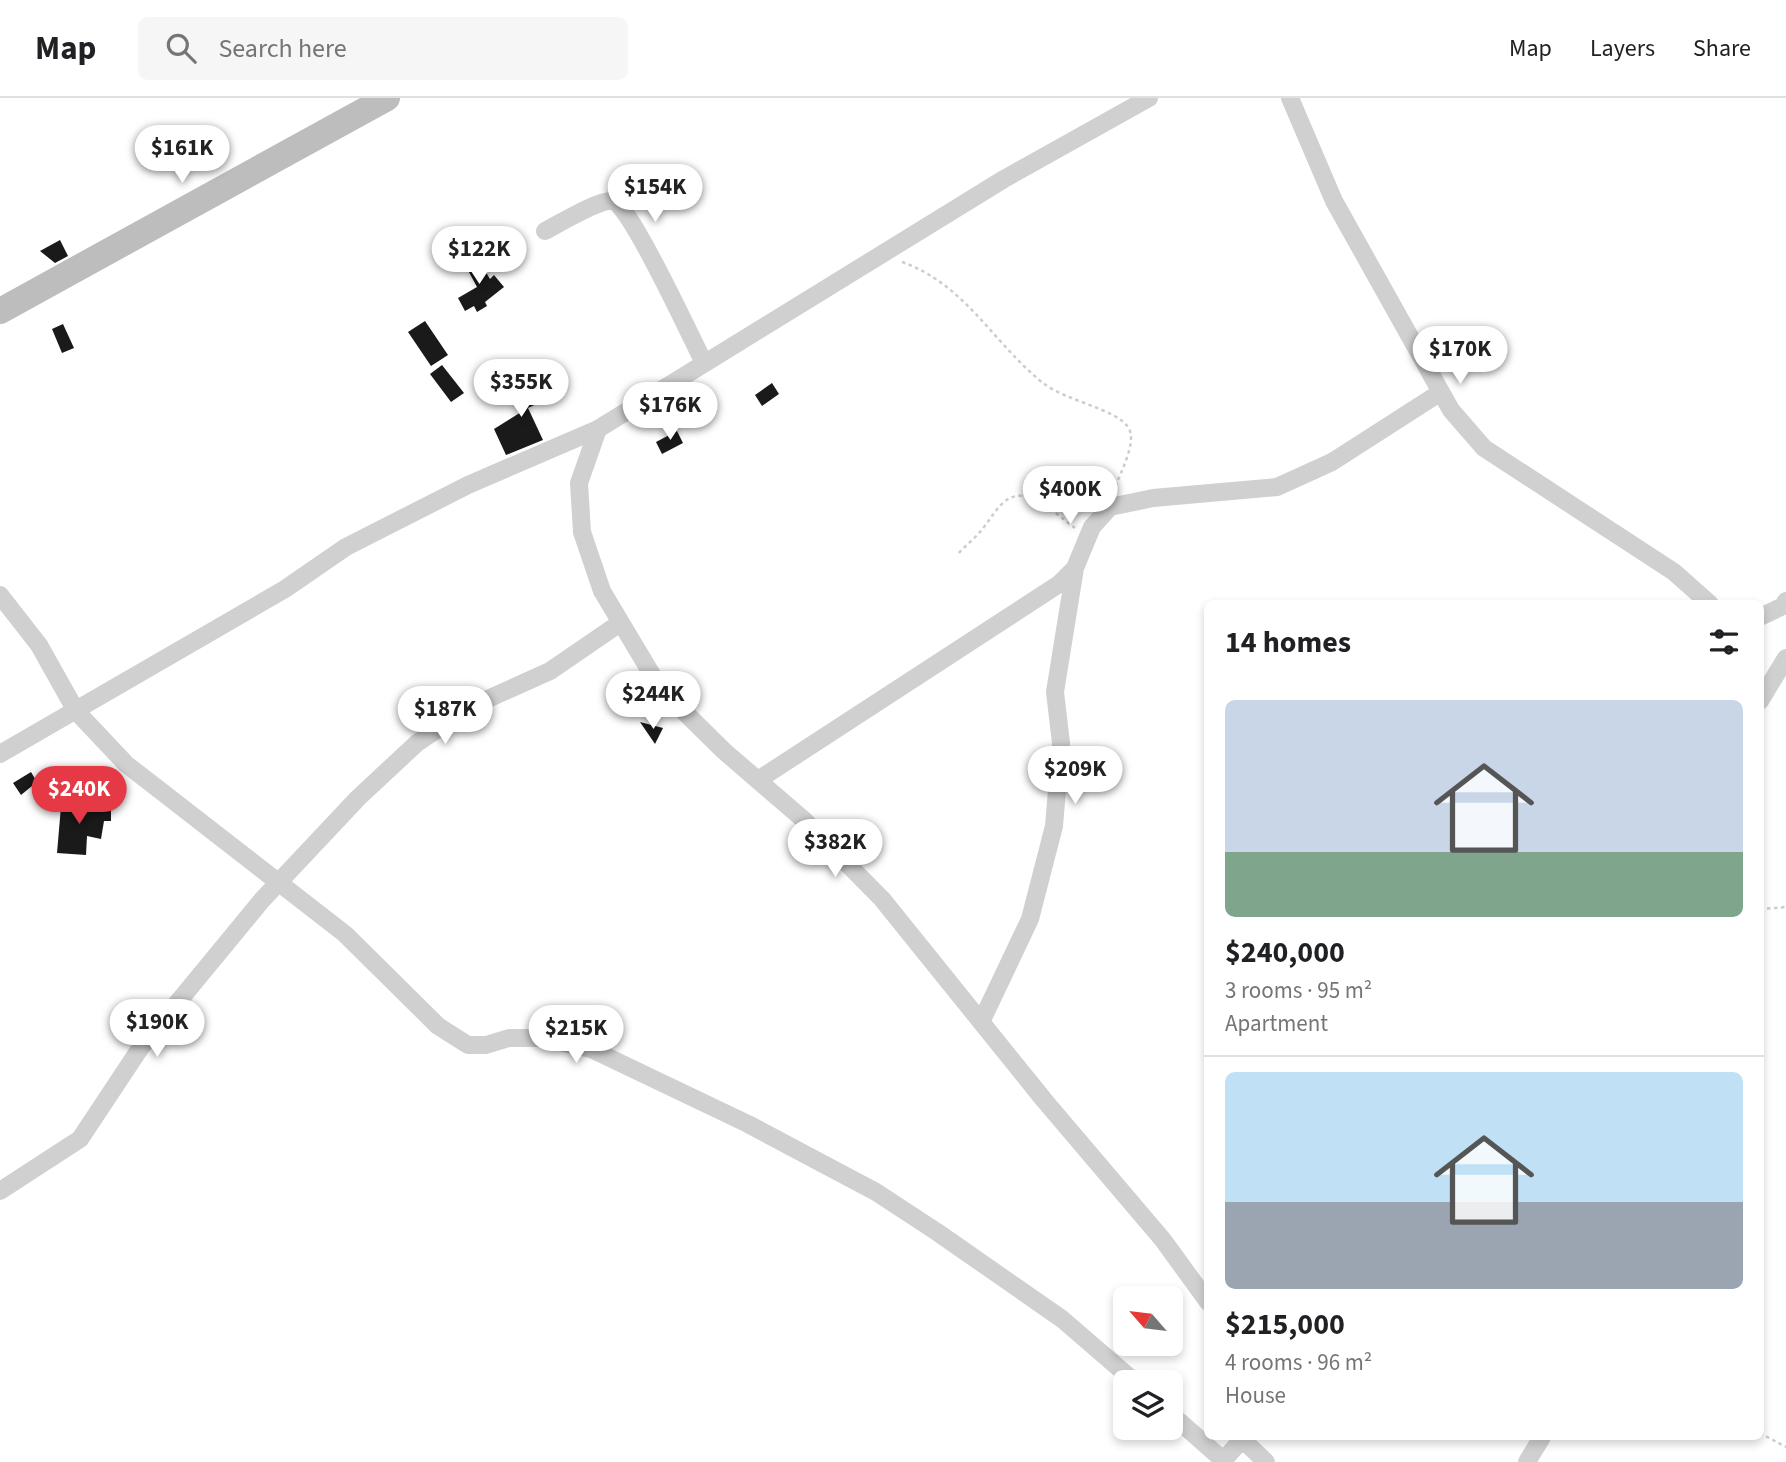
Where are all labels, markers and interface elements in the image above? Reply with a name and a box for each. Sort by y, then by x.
search box [138,17,628,80]
text: Map [35,25,96,72]
icon: search [162,29,200,67]
text: Search here [218,30,347,67]
text: Map [1509,31,1552,66]
text: Layers [1590,31,1655,66]
text: Share [1693,31,1751,66]
pin: $161K [133,126,231,185]
text: $161K [151,131,213,164]
pin: $154K [606,164,704,224]
text: $154K [624,170,686,203]
pin: $122K [430,226,528,286]
text: $122K [448,232,510,265]
pin: $170K [1411,327,1509,386]
text: $170K [1429,332,1491,365]
pin: $355K [472,360,570,419]
text: $355K [490,365,552,398]
pin: $176K [621,382,719,442]
text: $176K [639,388,701,421]
pin: $400K [1021,466,1119,526]
text: $400K [1039,472,1101,505]
text: 14 homes [1225,621,1351,664]
icon: filters [1705,623,1743,661]
pin: $244K [604,672,702,731]
text: $244K [622,677,684,710]
pin: $187K [396,686,494,746]
text: $187K [414,692,476,725]
icon: home [1421,745,1547,871]
pin: $209K [1026,746,1124,806]
text: $209K [1044,752,1106,785]
pin: $240K [30,766,128,826]
text: $240K [48,772,110,805]
pin: $382K [786,820,884,879]
text: $382K [804,825,866,858]
text: $240,000 [1225,931,1345,974]
text: 3 rooms · 95 m² [1225,974,1372,1007]
pin: $190K [108,1000,206,1059]
text: $190K [126,1005,188,1038]
pin: $215K [527,1006,625,1065]
text: Apartment [1225,1007,1328,1040]
text: $215K [545,1011,607,1044]
icon: home [1421,1117,1547,1243]
north arrow [1113,1286,1183,1356]
map controls [1113,1286,1183,1440]
text: $215,000 [1225,1303,1345,1346]
text: 4 rooms · 96 m² [1225,1346,1372,1379]
button: layers [1113,1370,1183,1440]
text: House [1225,1379,1286,1412]

